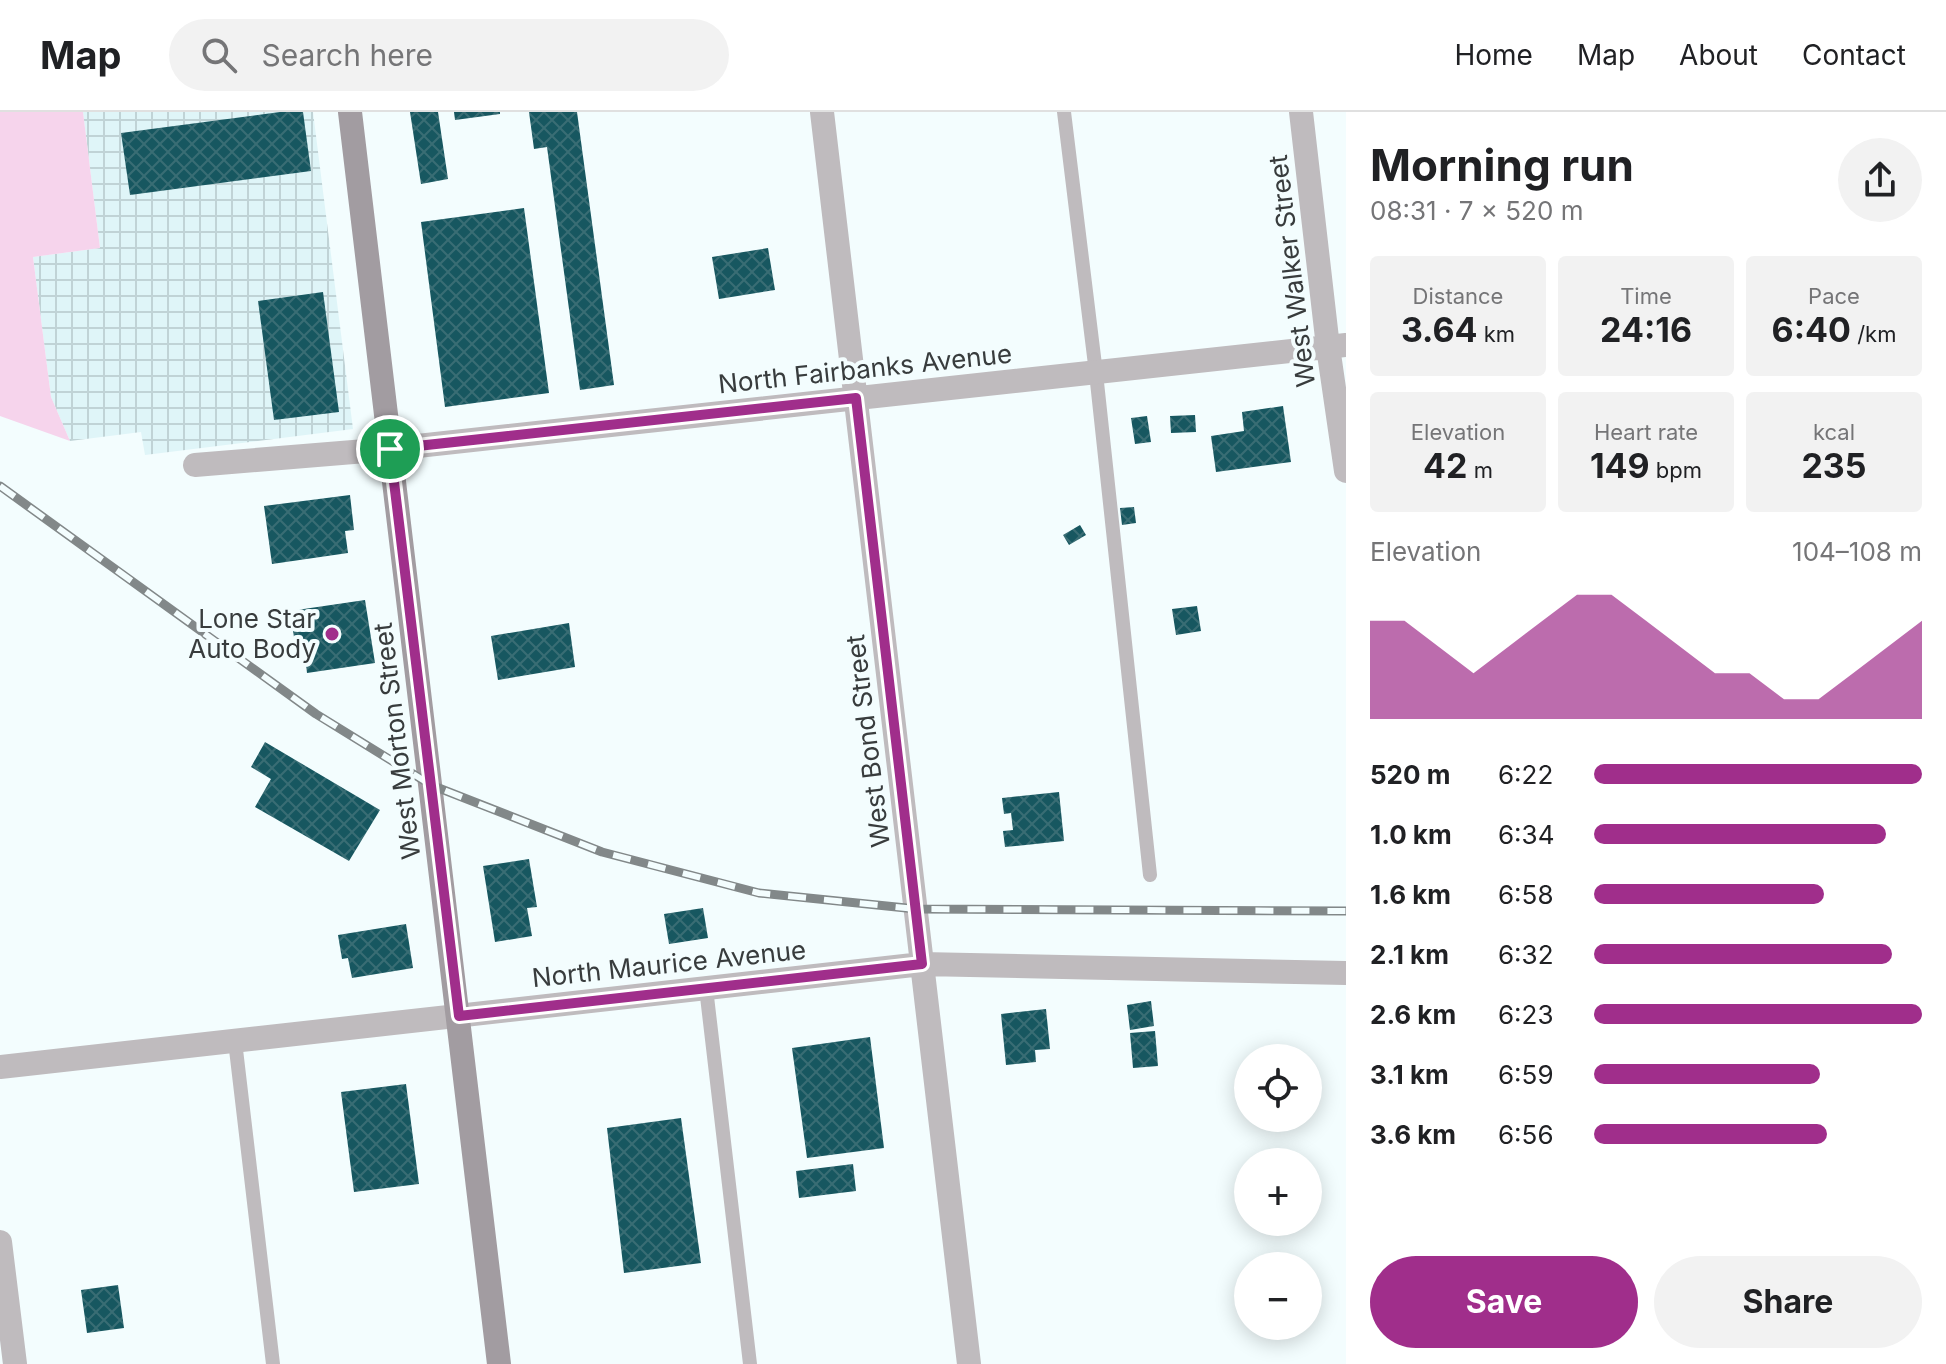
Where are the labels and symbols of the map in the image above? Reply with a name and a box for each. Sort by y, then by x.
street label: West Walker Street [1262,153,1321,389]
street label: North Fairbanks Avenue [717,338,1013,399]
pin [356,415,424,483]
place label: Lone Star Auto Body [188,603,316,664]
street label: West Morton Street [367,621,426,861]
marker: Lone Star Auto Body [323,625,341,643]
street label: West Bond Street [839,633,896,849]
street label: North Maurice Avenue [530,934,807,993]

